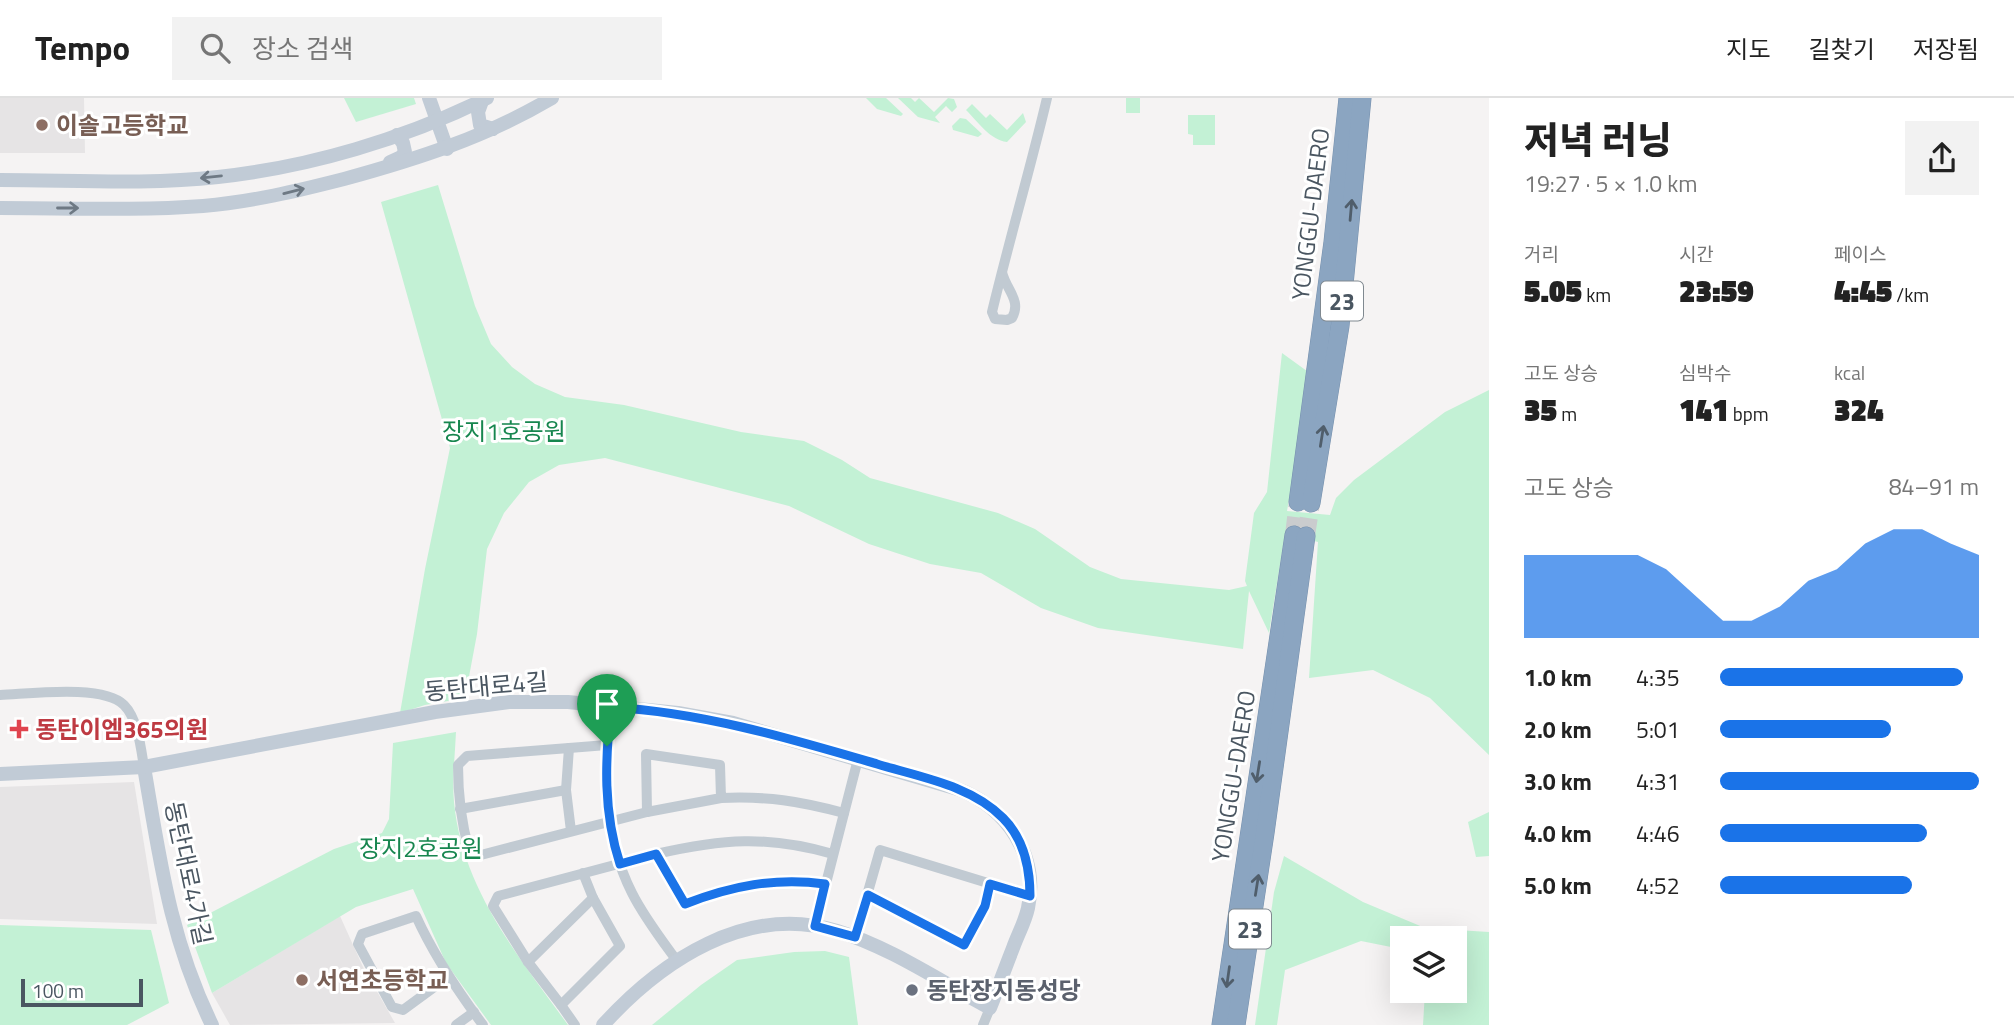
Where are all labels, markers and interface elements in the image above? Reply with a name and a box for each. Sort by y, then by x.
search box [172,17,662,80]
text: Tempo [35,23,130,73]
icon: search [196,29,234,67]
text: 장소 검색 [252,29,354,68]
text: 지도 [1726,31,1771,67]
text: 길찾기 [1809,31,1875,67]
text: 저장됨 [1913,31,1979,67]
place label: 이솔고등학교 [56,107,188,143]
text: 저녁 러닝 [1524,111,1672,169]
marker: 이솔고등학교 [34,117,50,133]
button: share [1905,121,1979,195]
street label: YONGGU-DAERO [1282,126,1338,302]
text: 19:27 · 5 × 1.0 km [1524,166,1698,201]
one-way arrow [200,171,223,184]
one-way arrow [283,184,305,197]
one-way arrow [1345,199,1358,222]
one-way arrow [56,201,79,215]
text: 거리 [1524,239,1559,268]
text: 시간 [1679,239,1714,268]
text: 페이스 [1834,239,1886,268]
text: 5.05 [1524,268,1582,314]
text: 23:59 [1679,268,1754,314]
text: 4:45 [1834,268,1892,314]
text: km [1582,280,1611,309]
text: /km [1892,280,1929,309]
road number: 23 [1321,282,1363,320]
text: 고도 상승 [1524,358,1598,387]
text: 심박수 [1679,358,1731,387]
text: kcal [1834,358,1865,387]
text: 35 [1524,387,1557,433]
text: 141 [1679,387,1729,433]
text: 324 [1834,387,1884,433]
text: m [1557,399,1577,428]
text: bpm [1729,399,1769,428]
park label: 장지1호공원 [442,413,566,449]
one-way arrow [1316,425,1329,448]
text: 84–91 m [1889,469,1979,504]
text: 고도 상승 [1524,470,1614,505]
text: 1.0 km [1524,660,1592,695]
text: 4:35 [1636,660,1680,695]
street label: 동탄대로4길 [423,663,549,709]
pin [577,674,637,746]
icon: arrive [588,685,626,723]
street label: YONGGU-DAERO [1202,688,1264,864]
place label: 동탄이엠365의원 [35,711,208,747]
text: 2.0 km [1524,712,1592,747]
text: 5:01 [1636,712,1680,747]
marker: 동탄이엠365의원 [9,719,29,739]
one-way arrow [1251,760,1264,783]
text: 3.0 km [1524,764,1592,799]
text: 4:31 [1636,764,1680,799]
street label: 동탄대로4가길 [156,798,222,948]
text: 4.0 km [1524,816,1592,851]
text: 4:46 [1636,816,1680,851]
park label: 장지2호공원 [359,830,483,866]
text: 5.0 km [1524,868,1592,903]
text: 4:52 [1636,868,1680,903]
one-way arrow [1251,874,1264,897]
road number: 23 [1229,909,1271,948]
map controls [1390,926,1467,1003]
button: layers [1390,926,1467,1003]
place label: 서연초등학교 [316,962,448,998]
one-way arrow [1221,965,1234,988]
marker: 서연초등학교 [294,972,310,988]
place label: 동탄장지동성당 [926,972,1081,1008]
scale bar [21,976,144,1008]
text: 100 m [32,976,84,1005]
marker: 동탄장지동성당 [904,982,920,998]

